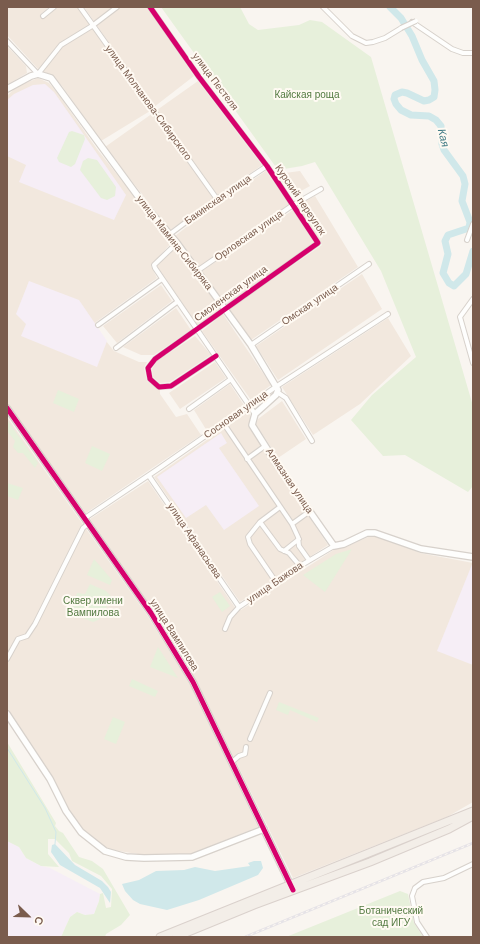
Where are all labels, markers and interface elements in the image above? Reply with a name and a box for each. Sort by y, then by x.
street label: улица Молчанова-Сибирского [102,43,194,163]
street label: улица Пестеля [189,51,241,113]
park label: Кайская роща [274,89,340,101]
water label: Кая [434,127,452,149]
street label: Курский переулок [272,163,328,237]
street label: Бакинская улица [182,173,254,227]
street label: улица Мамина-Сибиряка [133,193,215,293]
street label: Орловская улица [213,208,285,264]
street label: Смоленская улица [192,264,270,324]
street label: Омская улица [279,282,341,328]
street label: Сосновая улица [202,388,270,442]
street label: Алмазная улица [263,446,315,516]
street label: улица Афанасьева [164,501,224,581]
street label: улица Бажова [245,560,305,606]
park label: Сквер имени Вампилова [63,595,123,618]
street label: улица Вампилова [147,597,201,673]
north arrow [8,896,48,936]
park label: Ботанический сад ИГУ [359,905,423,928]
text: С [32,915,46,927]

